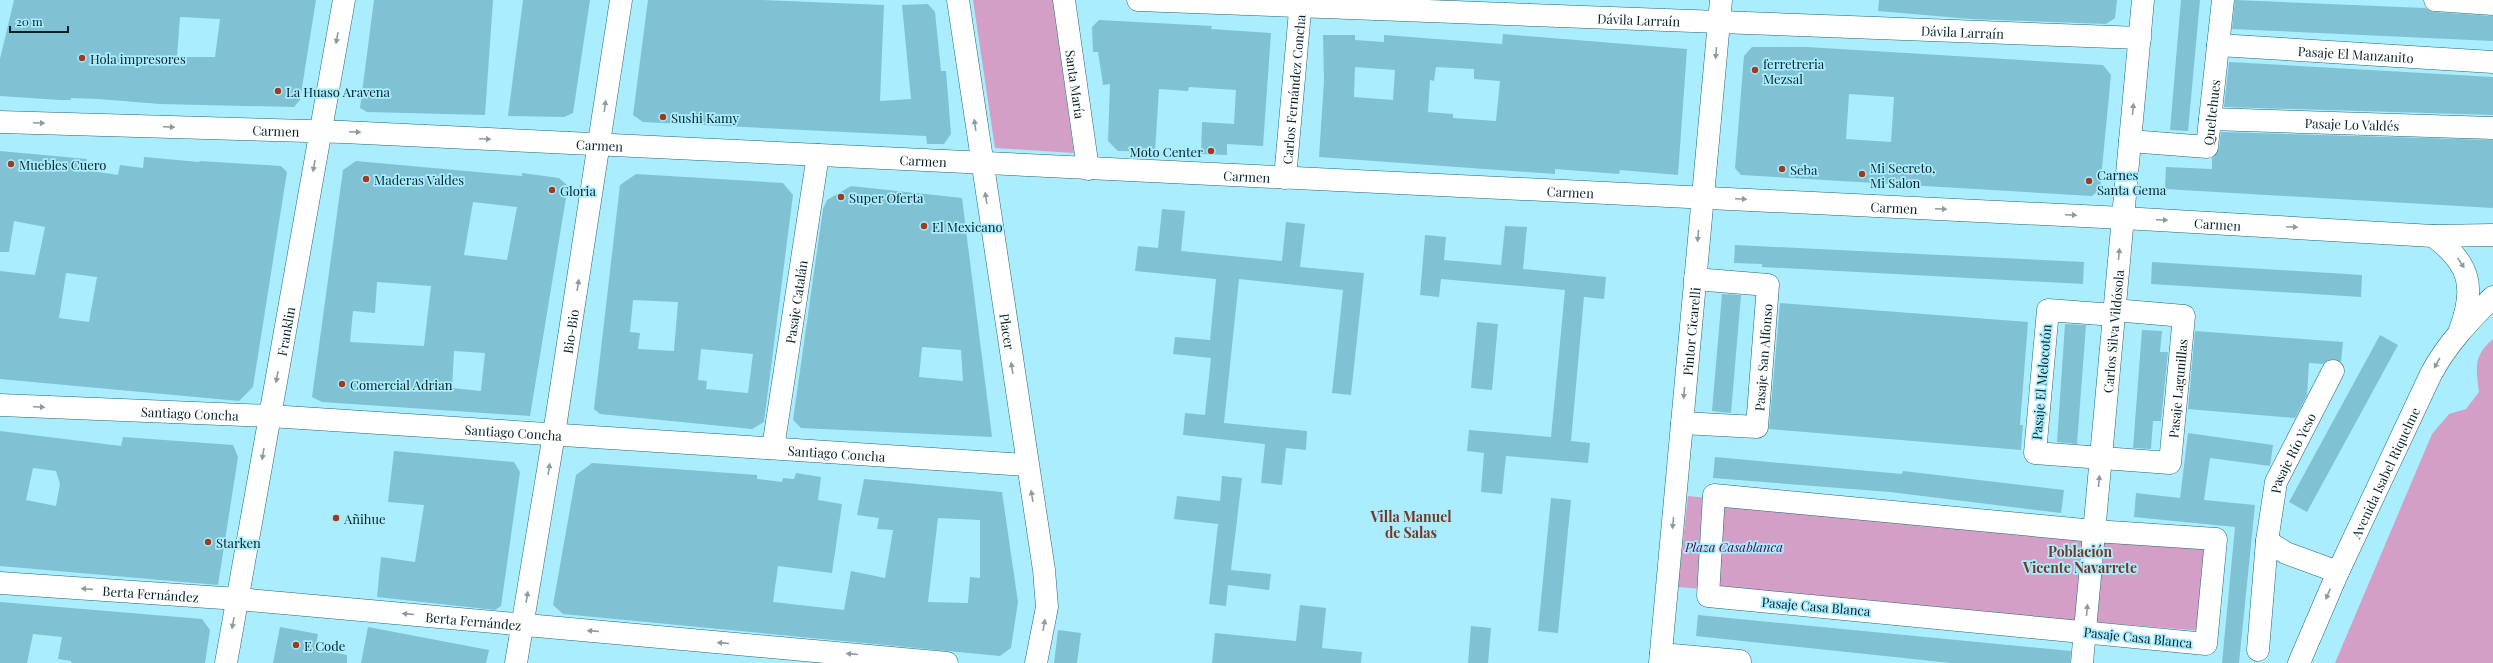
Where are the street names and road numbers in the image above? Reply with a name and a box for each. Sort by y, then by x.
street label: Dávila Larraín [1597,9,1681,29]
street label: Carlos Fernández Concha [1278,13,1308,165]
street label: Dávila Larraín [1921,21,2004,41]
street label: Pasaje El Manzanito [2297,41,2414,66]
street label: Santa María [1063,49,1089,120]
street label: Queltehues [2199,78,2223,146]
street label: Pasaje Lo Valdés [2304,114,2400,134]
street label: Carmen [252,121,300,139]
street label: Carmen [576,135,624,154]
street label: Carmen [899,150,947,170]
street label: Carmen [1223,166,1271,185]
street label: Carmen [1546,182,1595,201]
street label: Carmen [1870,197,1918,217]
street label: Carmen [2194,214,2242,233]
street label: Pasaje Catalán [781,259,810,345]
street label: Carlos Silva Vildósola [2098,269,2127,394]
street label: Pintor Cicarelli [1678,286,1703,376]
street label: Pasaje San Alfonso [1750,303,1775,412]
street label: Franklin [272,305,298,357]
street label: Bio-Bio [558,308,582,355]
street label: Placer [997,312,1019,351]
street label: Pasaje El Melocotón [2027,323,2055,440]
street label: Pasaje Lagunillas [2164,338,2190,439]
street label: Santiago Concha [141,402,239,423]
street label: Avenida Isabel Riquelme [2346,404,2423,542]
street label: Pasaje Río Yeso [2266,410,2319,494]
street label: Santiago Concha [464,420,563,443]
street label: Santiago Concha [787,441,886,464]
street label: Berta Fernández [102,581,199,605]
street label: Pasaje Casa Blanca [1761,593,1872,619]
street label: Berta Fernández [425,607,522,633]
street label: Pasaje Casa Blanca [2083,623,2194,651]

